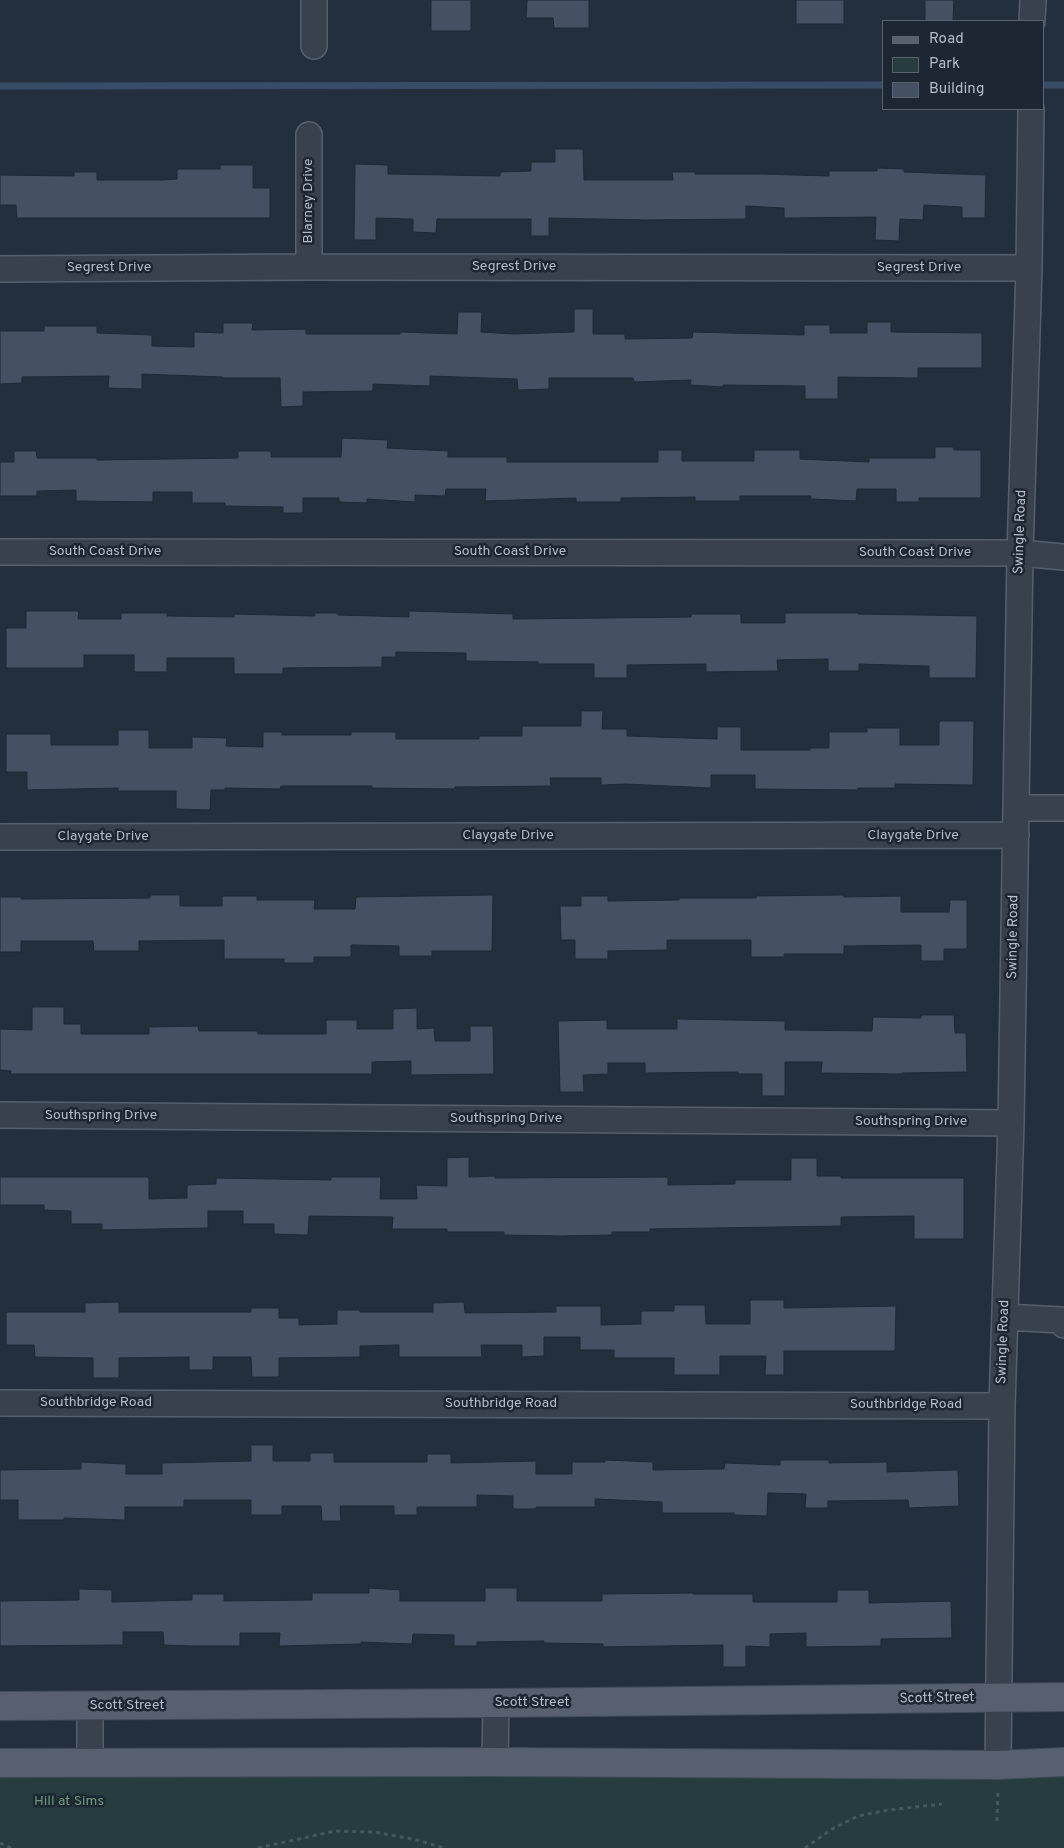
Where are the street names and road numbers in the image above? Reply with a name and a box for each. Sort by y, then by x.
street label: Blarney Drive [301,159,317,243]
street label: Segrest Drive [472,259,556,275]
street label: Segrest Drive [67,260,151,276]
street label: Segrest Drive [877,260,961,276]
street label: Swingle Road [1011,490,1031,574]
street label: South Coast Drive [49,544,161,560]
street label: South Coast Drive [454,544,566,560]
street label: South Coast Drive [859,545,971,561]
street label: Claygate Drive [462,828,554,844]
street label: Claygate Drive [867,828,959,844]
street label: Claygate Drive [57,829,149,845]
street label: Swingle Road [1005,895,1023,979]
street label: Southspring Drive [45,1108,157,1124]
street label: Southspring Drive [450,1111,562,1127]
street label: Southspring Drive [855,1114,967,1130]
street label: Swingle Road [994,1300,1014,1384]
street label: Southbridge Road [40,1395,152,1411]
street label: Southbridge Road [445,1396,557,1412]
street label: Southbridge Road [850,1397,962,1413]
street label: Scott Street [899,1690,975,1708]
street label: Scott Street [494,1695,570,1711]
street label: Scott Street [89,1698,165,1714]

